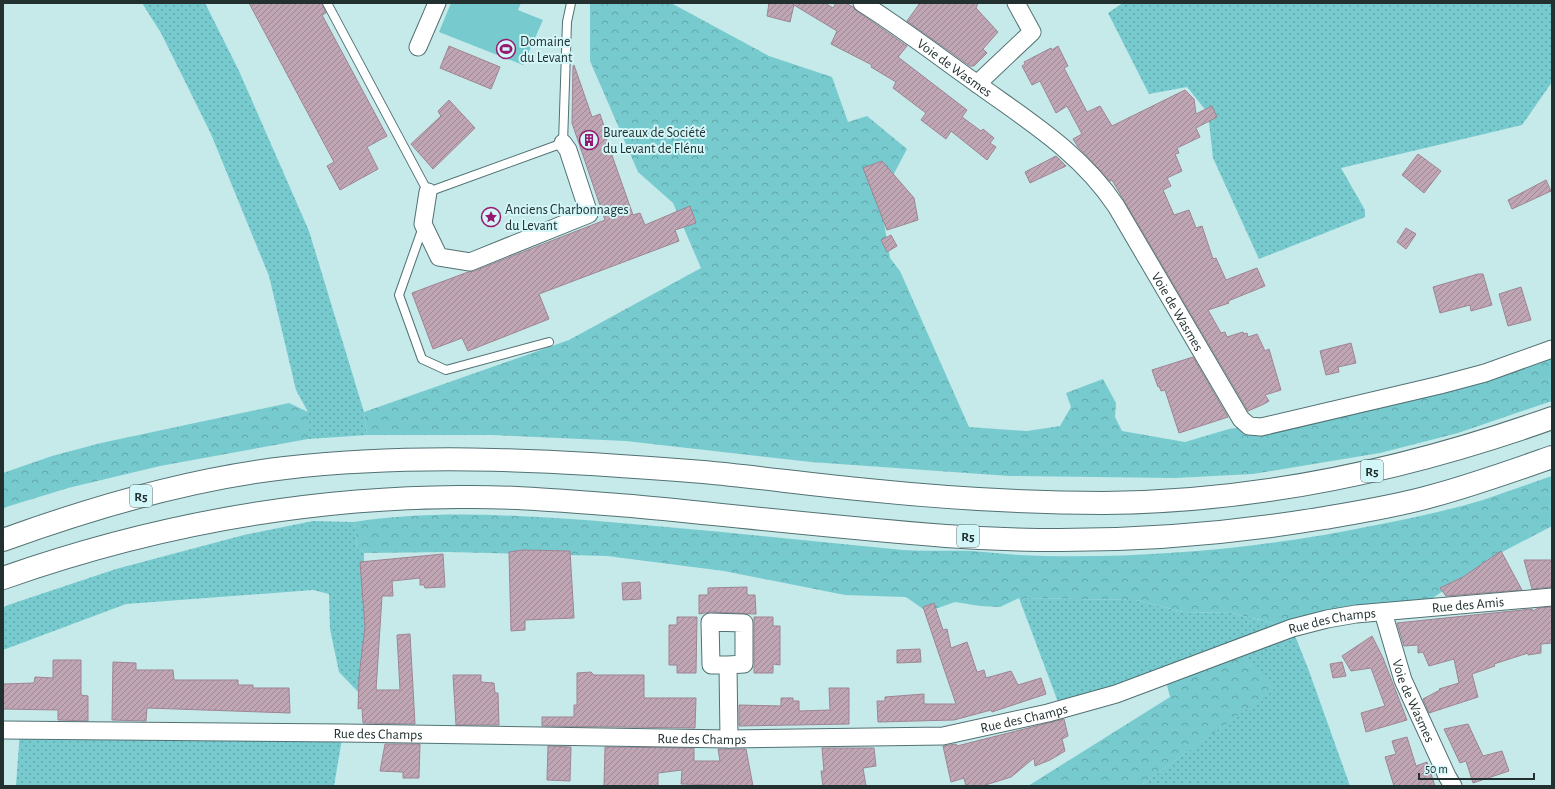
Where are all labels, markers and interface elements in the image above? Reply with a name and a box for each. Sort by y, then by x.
place label: Domaine du Levant [520,35,573,65]
street label: Voie de Wasmes [914,37,994,100]
sports icon: Domaine du Levant [495,38,517,60]
place label: Bureaux de Société du Levant de Flénu [603,126,706,156]
building icon: Bureaux de Société du Levant de Flénu [578,129,600,151]
place label: Anciens Charbonnages du Levant [505,203,629,233]
place icon: Anciens Charbonnages du Levant [480,206,502,228]
street label: Voie de Wasmes [1149,270,1205,354]
road number: R5 [1361,460,1383,482]
road number: R5 [130,485,152,507]
road number: R5 [957,525,979,547]
street label: Rue des Amis [1431,595,1505,615]
street label: Rue des Champs [1287,606,1376,637]
street label: Voie de Wasmes [1389,658,1437,745]
street label: Rue des Champs [979,702,1069,736]
street label: Rue des Champs [333,727,423,742]
street label: Rue des Champs [657,732,747,747]
scale bar [1419,755,1534,781]
text: 50 m [1425,763,1448,775]

